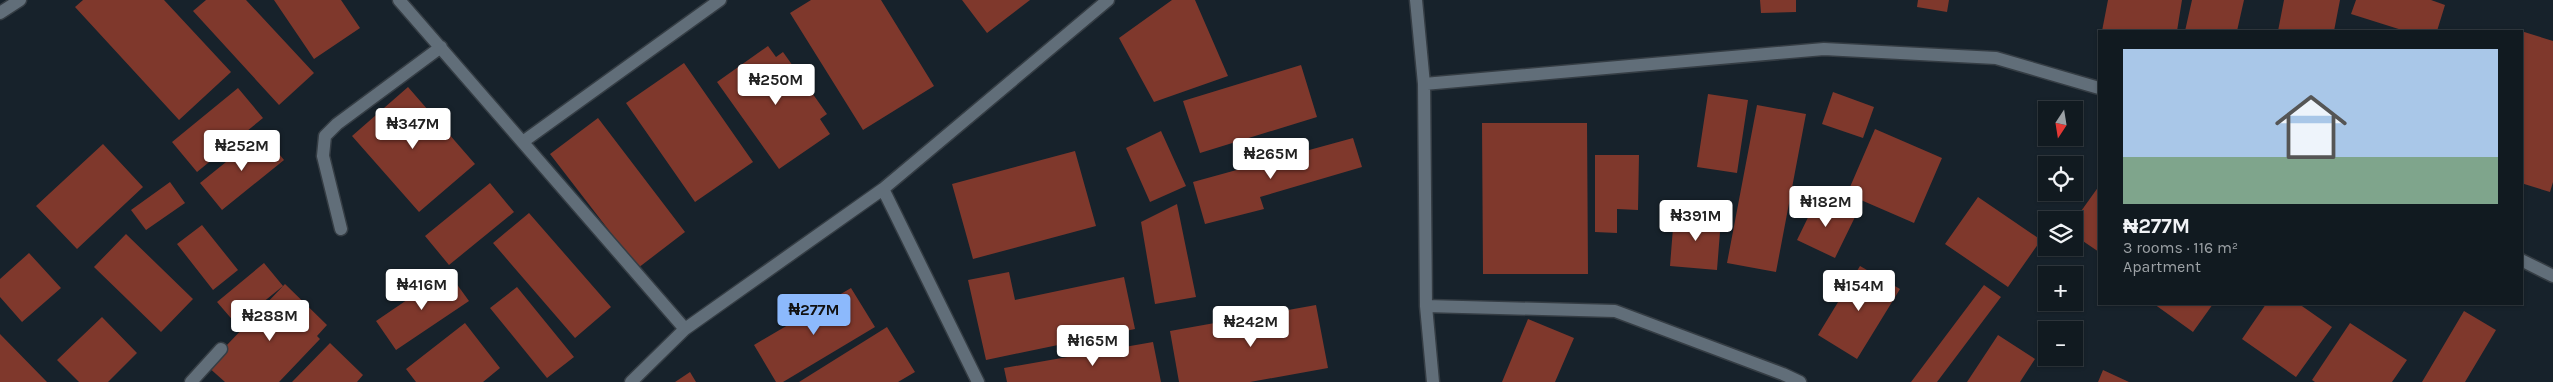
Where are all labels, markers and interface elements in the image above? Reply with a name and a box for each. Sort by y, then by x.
pin: ₦250M [741,64,811,106]
text: ₦250M [749,70,803,89]
icon: home [2266,82,2356,172]
north arrow [2038,101,2082,146]
map controls [2038,101,2083,366]
pin: ₦347M [378,108,448,150]
text: ₦347M [387,114,439,133]
pin: ₦252M [207,130,277,172]
text: ₦252M [215,136,269,155]
pin: ₦265M [1236,138,1306,180]
text: ₦265M [1244,144,1298,163]
button: locate [2038,156,2083,201]
pin: ₦182M [1791,186,1861,228]
text: ₦182M [1800,192,1852,211]
pin: ₦391M [1661,200,1731,242]
text: ₦391M [1671,206,1721,225]
button: layers [2038,211,2083,256]
text: ₦277M [2123,214,2190,238]
text: 3 rooms · 116 m² [2123,238,2238,257]
text: Apartment [2123,257,2201,276]
button: + [2038,266,2083,311]
pin: ₦416M [387,268,457,311]
pin: ₦154M [1824,270,1894,312]
text: ₦416M [397,275,447,294]
text: ₦154M [1834,276,1884,295]
pin: ₦277M [779,294,849,336]
pin: ₦288M [235,300,305,342]
text: ₦277M [788,300,840,319]
text: ₦288M [242,306,298,325]
pin: ₦242M [1216,306,1286,348]
text: ₦242M [1224,312,1278,331]
button: − [2038,321,2083,366]
pin: ₦165M [1058,324,1128,367]
text: ₦165M [1068,331,1118,350]

